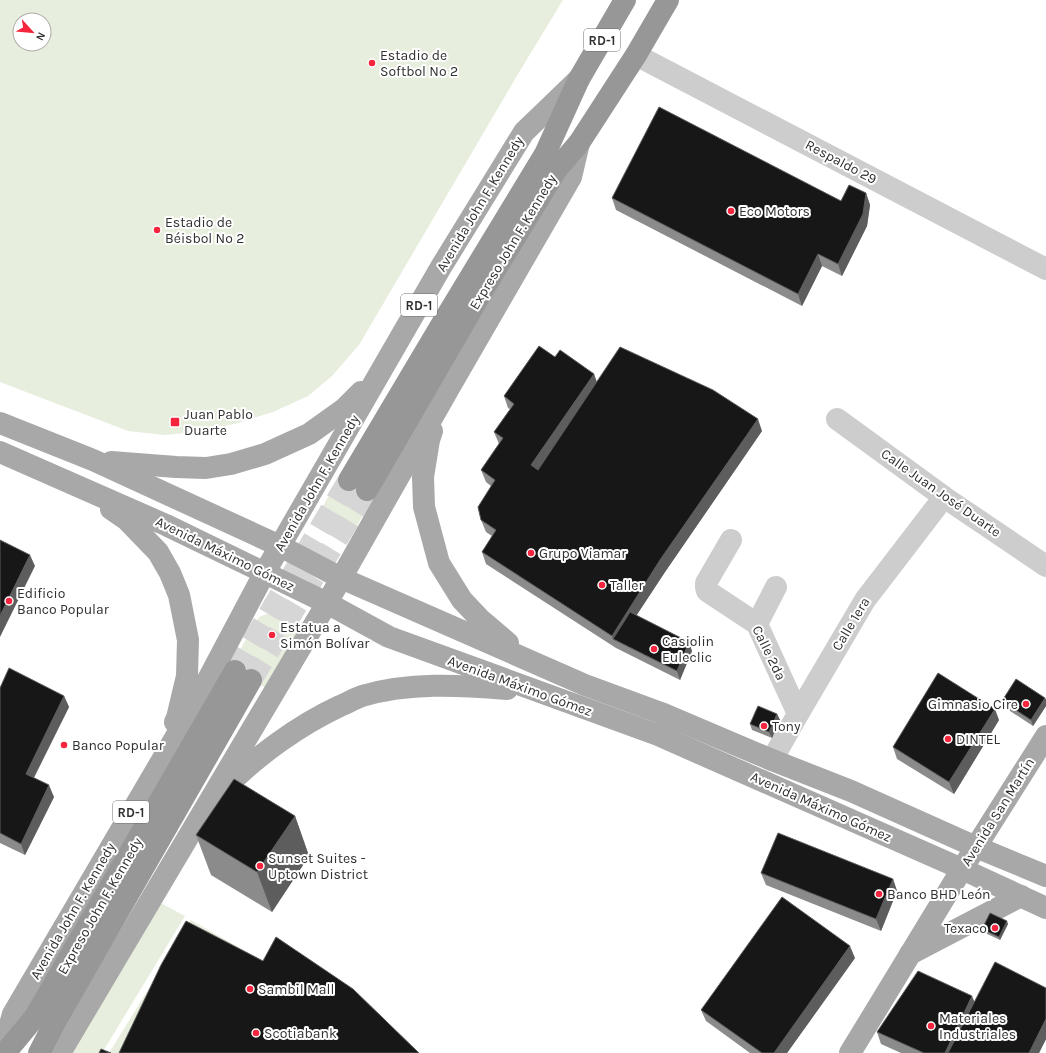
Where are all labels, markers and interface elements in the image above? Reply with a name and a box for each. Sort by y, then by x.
north arrow [12,12,52,52]
road number: RD-1 [584,29,620,51]
text: N [33,30,48,43]
place label: Estadio de Softbol Nº 2 [380,47,458,80]
marker: Estadio de Softbol Nº 2 [367,58,377,68]
street label: Avenida John F. Kennedy [433,133,527,275]
street label: Respaldo 29 [802,136,880,188]
street label: Expreso John F. Kennedy [466,171,560,313]
place label: Eco Motors [739,203,810,220]
marker: Eco Motors [726,206,736,216]
place label: Estadio de Béisbol Nº 2 [165,214,244,247]
marker: Estadio de Béisbol Nº 2 [152,225,162,235]
road number: RD-1 [401,294,437,316]
place label: Juan Pablo Duarte [184,406,253,439]
street label: Avenida John F. Kennedy [271,411,363,554]
marker: Juan Pablo Duarte [169,416,181,428]
street label: Calle Juan José Duarte [878,445,1004,541]
street label: Avenida Máximo Gómez [153,513,297,595]
place label: Grupo Viamar [539,545,627,562]
marker: Grupo Viamar [526,548,536,558]
place label: Taller [610,577,645,594]
marker: Taller [597,580,607,590]
place label: Edificio Banco Popular [17,585,110,618]
street label: Calle 1era [828,594,874,654]
marker: Edificio Banco Popular [4,596,14,606]
place label: Estatua a Simón Bolívar [280,619,370,652]
street label: Calle 2da [748,623,790,683]
marker: Estatua a Simón Bolívar [267,630,277,640]
place label: Casiolin Euleclic [662,633,714,666]
marker: Casiolin Euleclic [649,644,659,654]
street label: Avenida Máximo Gómez [445,652,595,720]
place label: Gimnasio Cire [928,696,1018,713]
marker: Gimnasio Cire [1021,699,1031,709]
place label: Tony [772,718,801,735]
marker: Tony [759,721,769,731]
place label: DINTEL [956,731,1001,748]
marker: DINTEL [943,734,953,744]
place label: Banco Popular [72,737,165,754]
marker: Banco Popular [59,740,69,750]
street label: Avenida San Martín [958,755,1038,869]
street label: Avenida Máximo Gómez [748,768,894,846]
road number: RD-1 [113,801,149,823]
street label: Expreso John F. Kennedy [54,834,146,977]
street label: Avenida John F. Kennedy [27,839,119,982]
place label: Sunset Suites - Uptown District [268,850,368,883]
marker: Sunset Suites - Uptown District [255,861,265,871]
place label: Banco BHD León [887,886,991,903]
marker: Banco BHD León [874,889,884,899]
place label: Texaco [944,920,987,937]
marker: Texaco [990,923,1000,933]
place label: Sambil Mall [258,981,334,998]
marker: Sambil Mall [245,984,255,994]
place label: Materiales Industriales [939,1010,1016,1043]
marker: Materiales Industriales [926,1021,936,1031]
place label: Scotiabank [264,1025,337,1042]
marker: Scotiabank [251,1028,261,1038]

